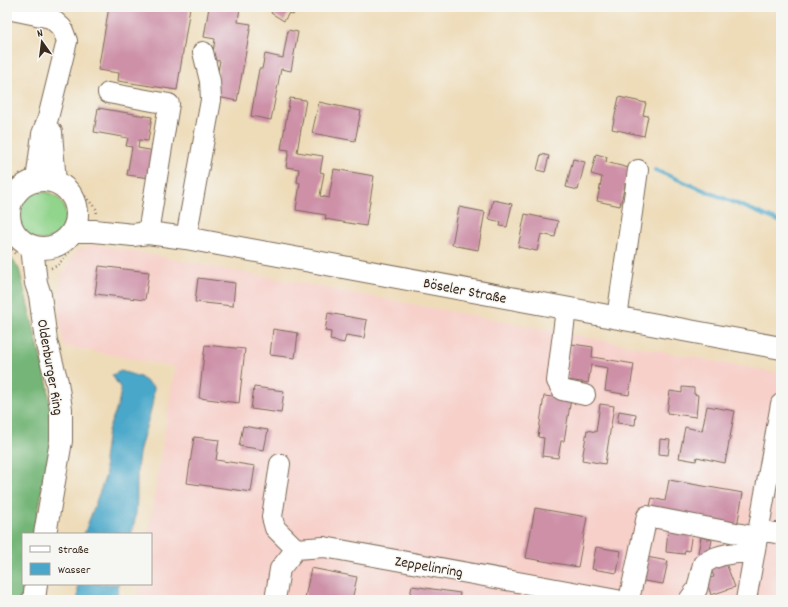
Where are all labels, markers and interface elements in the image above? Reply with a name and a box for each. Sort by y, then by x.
north arrow [22,22,62,62]
text: N [35,26,45,43]
street label: Böseler Straße [421,273,509,311]
street label: Oldenburger Ring [30,318,68,417]
legend [22,533,152,585]
text: Straße [58,542,89,559]
street label: Zeppelinring [393,551,464,585]
text: Wasser [58,562,91,579]

